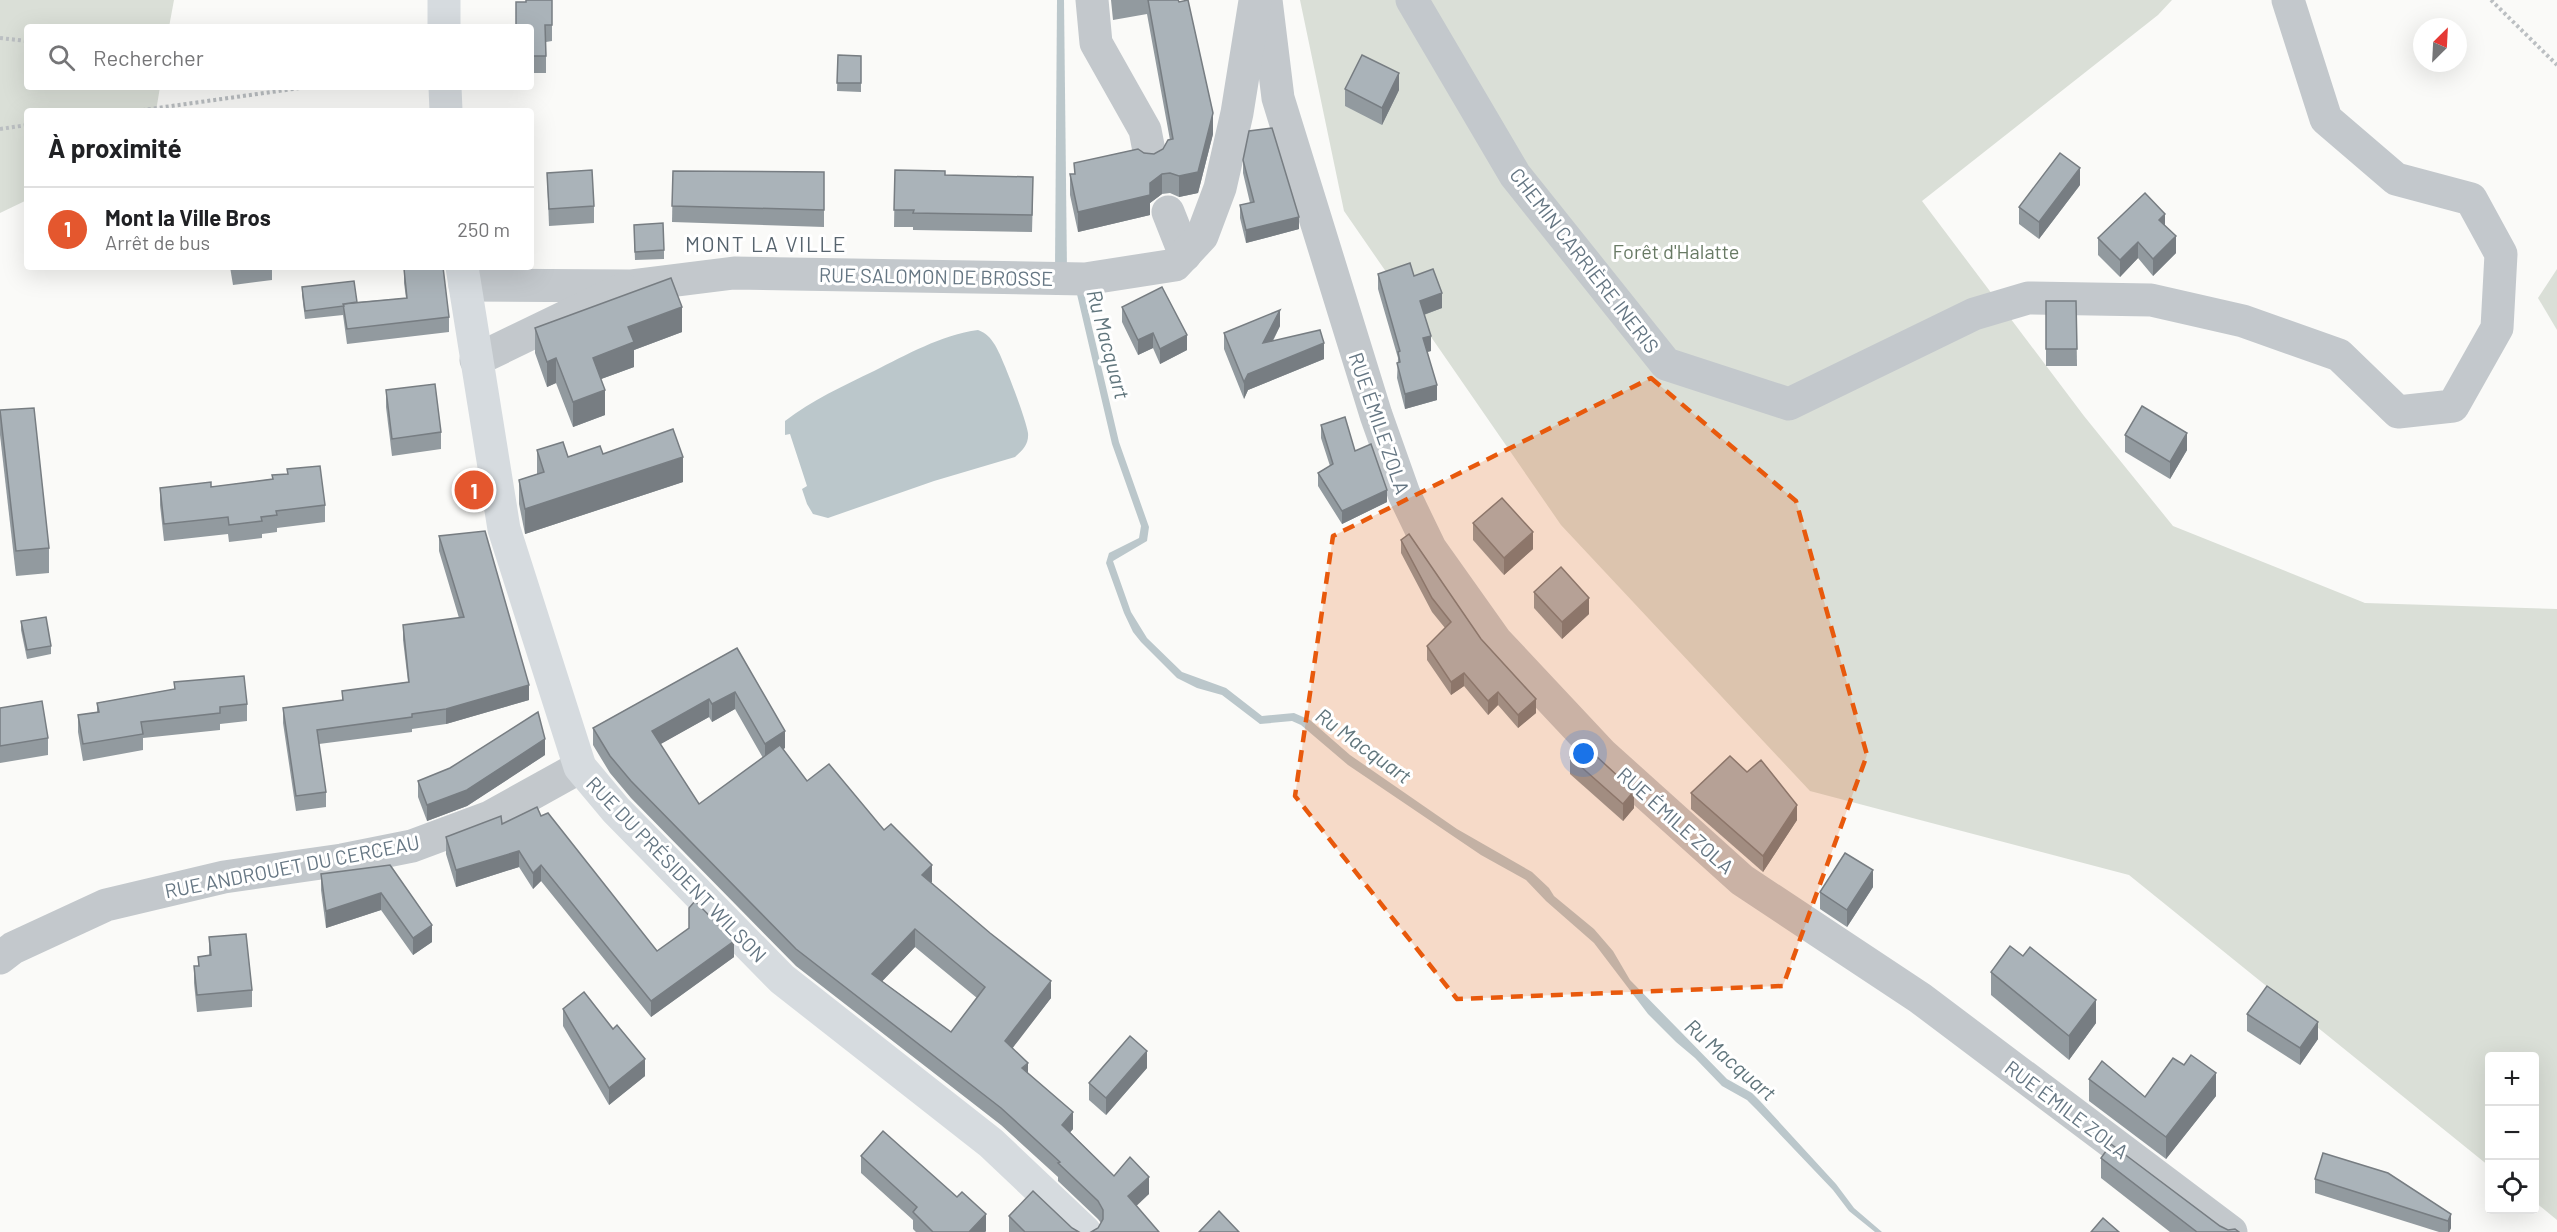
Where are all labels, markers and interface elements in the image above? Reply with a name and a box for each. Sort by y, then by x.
north arrow [2413,18,2467,72]
search box [24,24,534,90]
icon: search [45,41,78,74]
text: Rechercher [93,44,204,70]
text: À proximité [48,132,182,163]
street label: CHEMIN CARRIÈRE INERIS [1505,163,1665,357]
text: Mont la Ville Bros [105,204,271,230]
text: 1 [64,217,71,241]
text: 250 m [457,217,510,241]
text: Arrêt de bus [105,230,210,254]
district label: MONT LA VILLE [685,231,847,256]
park label: Forêt d'Halatte [1613,239,1739,263]
street label: RUE SALOMON DE BROSSE [819,262,1053,290]
water label: Ru Macquart [1082,287,1136,402]
street label: RUE ÉMILE ZOLA [1345,349,1415,497]
pin: 1 [454,468,494,512]
water label: Ru Macquart [1311,702,1417,788]
your location [1569,739,1598,768]
street label: RUE ÉMILE ZOLA [1613,762,1739,878]
street label: RUE DU PRÉSIDENT WILSON [582,771,772,967]
street label: RUE ANDROUET DU CERCEAU [162,829,422,903]
water label: Ru Macquart [1680,1013,1782,1106]
map controls [2485,1052,2539,1214]
button: + [2485,1052,2539,1106]
street label: RUE ÉMILE ZOLA [2001,1055,2133,1163]
button: − [2485,1106,2539,1160]
button: locate [2485,1160,2539,1214]

